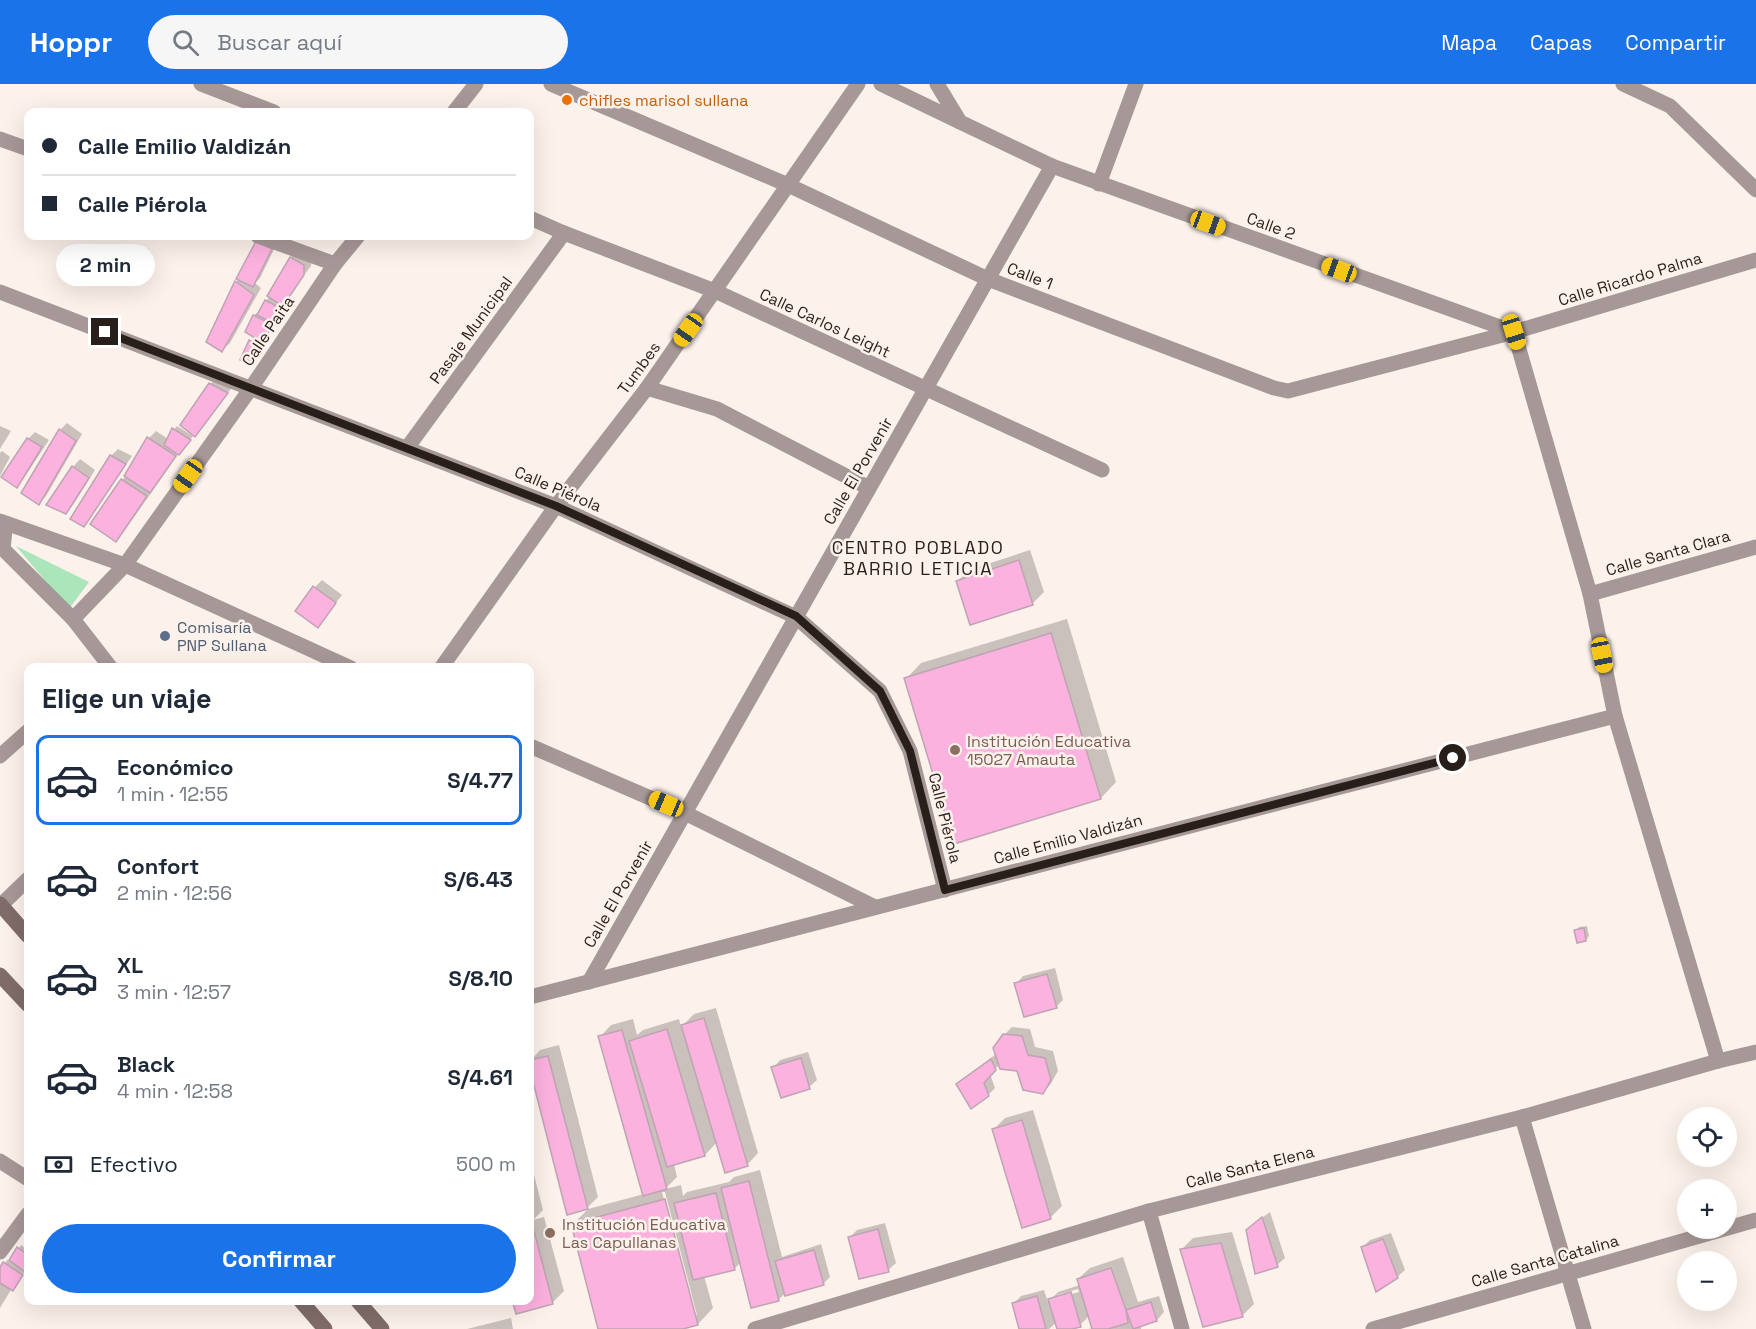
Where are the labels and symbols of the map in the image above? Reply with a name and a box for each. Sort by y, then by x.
place label: chifles marisol sullana [579,90,748,111]
marker: chifles marisol sullana [560,93,574,107]
street label: Calle 2 [1244,207,1298,245]
car [1188,208,1228,238]
callout: 2 min [56,245,154,287]
street label: Calle Ricardo Palma [1556,247,1704,311]
car [1319,255,1359,285]
street label: Calle 1 [1004,258,1056,294]
street label: Pasaje Municipal [425,272,517,388]
street label: Calle Carlos Leight [756,283,894,363]
street label: Calle Paita [237,292,299,370]
car [670,310,706,350]
car [1500,312,1528,352]
route end [91,318,118,345]
street label: Tumbes [613,338,665,398]
street label: Calle El Porvenir [819,413,897,529]
car [170,456,206,496]
street label: Calle Piérola [511,461,605,517]
street label: Calle Santa Clara [1603,525,1733,581]
district label: CENTRO POBLADO BARRIO LETICIA [832,536,1004,580]
place label: Comisaría PNP Sullana [177,617,267,656]
marker: Comisaría PNP Sullana [158,629,172,643]
car [1590,636,1614,674]
place label: Institución Educativa 15027 Amauta [967,731,1131,770]
marker: Institución Educativa 15027 Amauta [948,743,962,757]
route start [1439,744,1466,771]
street label: Calle Piérola [924,771,966,865]
car [646,789,686,819]
street label: Calle Emilio Valdizán [991,809,1145,869]
street label: Calle El Porvenir [579,836,657,952]
street label: Calle Santa Elena [1184,1141,1316,1193]
place label: Institución Educativa Las Capullanas [562,1214,726,1253]
marker: Institución Educativa Las Capullanas [543,1226,557,1240]
street label: Calle Santa Catalina [1469,1230,1621,1292]

